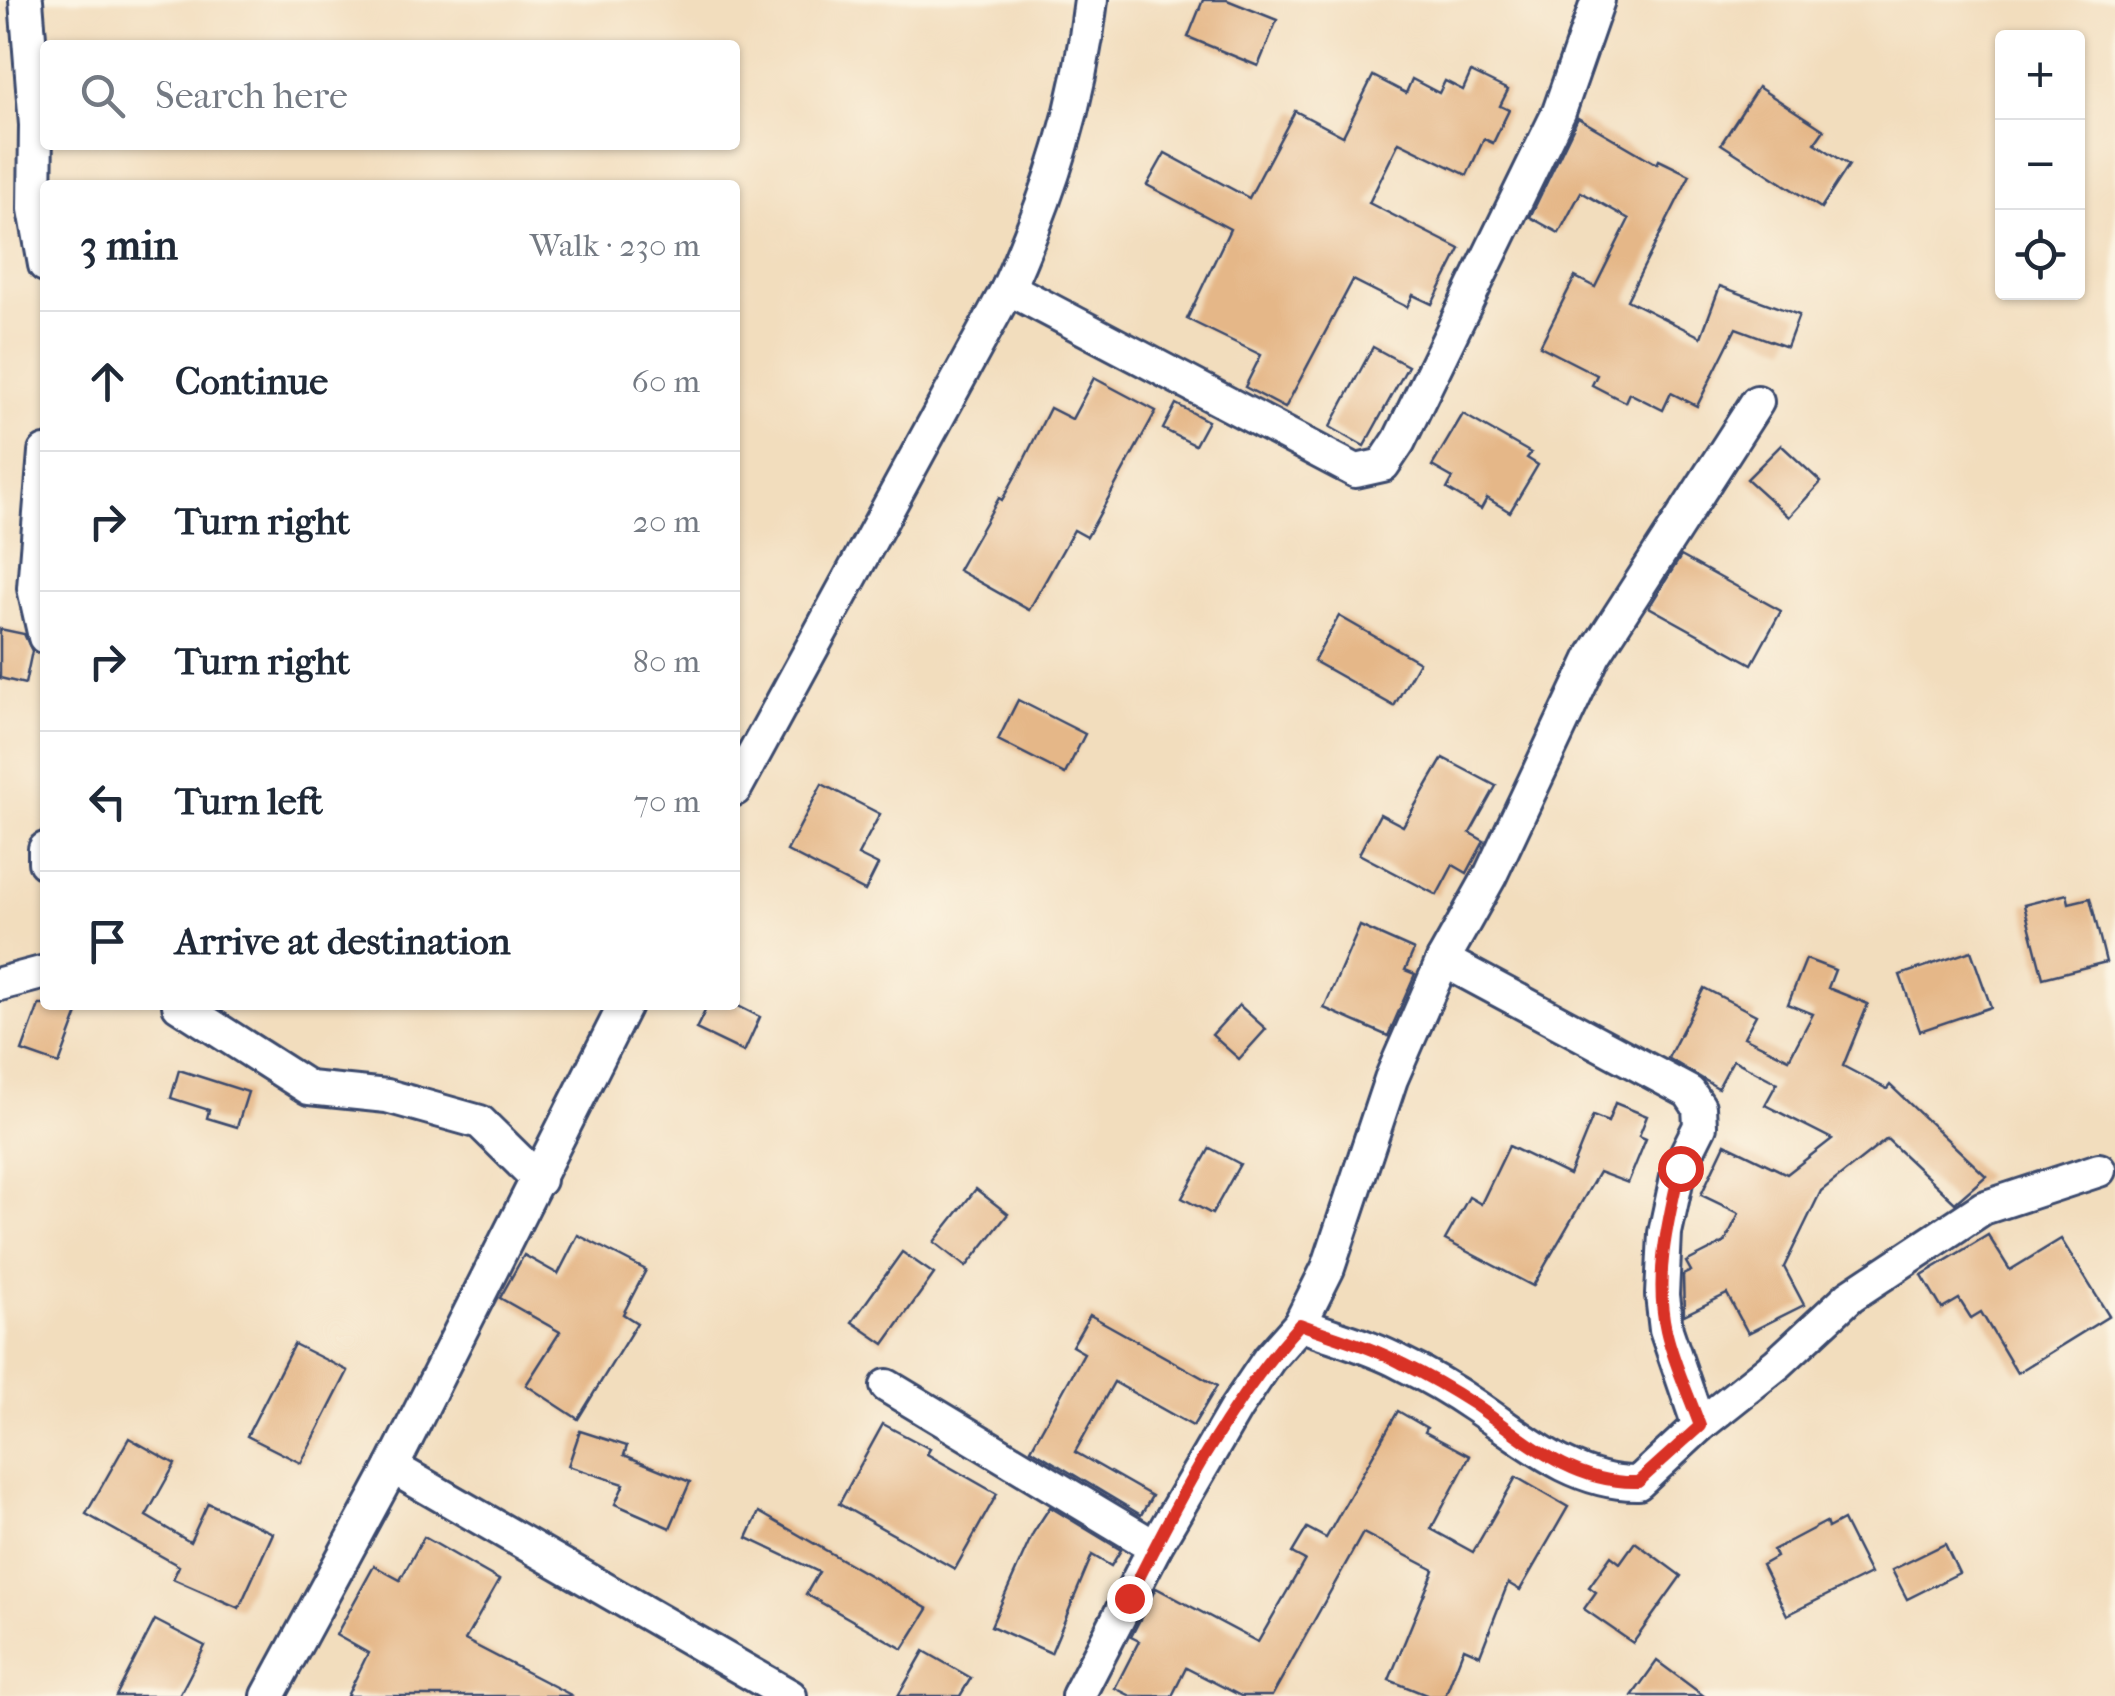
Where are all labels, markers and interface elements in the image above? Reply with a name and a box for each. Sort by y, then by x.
map controls [1995,30,2085,300]
button: + [1995,30,2085,120]
search box [40,40,740,150]
icon: search [75,68,130,123]
text: Search here [155,73,348,118]
button: − [1995,120,2085,210]
button: locate [1995,210,2085,300]
text: 3 min [80,221,178,270]
text: Walk · 230 m [530,227,700,264]
icon: ahead [80,354,135,409]
text: Continue [175,359,328,404]
text: 60 m [632,363,700,400]
icon: right [80,494,135,549]
text: Turn right [175,499,350,544]
text: 20 m [632,503,700,540]
icon: right [80,634,135,689]
text: Turn right [175,639,350,684]
text: 80 m [633,643,700,680]
icon: left [80,774,135,829]
text: Turn left [175,779,323,824]
text: 70 m [634,783,700,820]
icon: arrive [80,914,135,969]
text: Arrive at destination [175,919,511,964]
route start [1658,1146,1704,1192]
route end [1107,1576,1153,1622]

